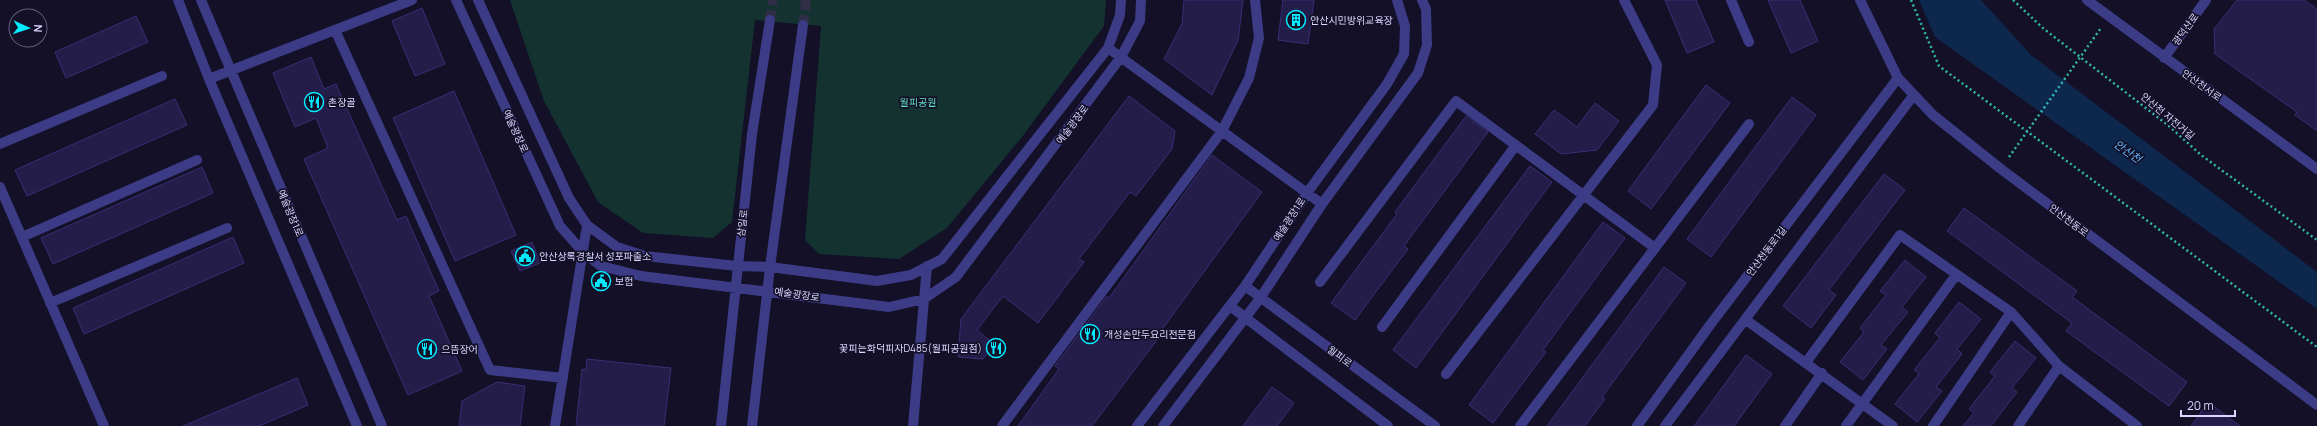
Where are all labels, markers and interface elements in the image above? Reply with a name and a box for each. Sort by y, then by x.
north arrow [8,8,48,48]
building icon: 안산시민방위교육장 [1285,9,1307,31]
street label: 광덕산로 [2169,10,2201,48]
place label: 안산시민방위교육장 [1310,13,1393,27]
text: N [31,24,46,33]
street label: 안산천서로 [2179,66,2225,104]
street label: 안산천 자전거길 [2138,89,2198,143]
restaurant icon: 촌장골 [303,91,325,113]
place label: 촌장골 [328,95,356,109]
park label: 월피공원 [900,95,936,109]
street label: 예술광장로 [1053,101,1091,147]
street label: 예술광장로 [500,107,532,155]
water label: 안산천 [2111,136,2146,167]
street label: 예술광장1로 [275,187,307,239]
street label: 예술광장1로 [1270,194,1308,244]
street label: 안산천동로 [2046,201,2092,239]
street label: 삼일로 [733,208,751,238]
street label: 안산천동로1길 [1743,223,1789,279]
public building icon: 안산상록경찰서 성포파출소 [514,245,536,267]
place label: 안산상록경찰서 성포파출소 [539,249,651,263]
public building icon: 보험 [590,270,612,292]
place label: 보험 [615,274,633,288]
street label: 예술광장로 [773,284,821,304]
restaurant icon: 개성손만두요리전문점 [1079,323,1101,345]
place label: 개성손만두요리전문점 [1104,327,1196,341]
restaurant icon: 꽃피는화덕피자D485(월피공원점) [985,337,1007,359]
restaurant icon: 으뜸장어 [416,338,438,360]
place label: 꽃피는화덕피자D485(월피공원점) [839,341,982,355]
place label: 으뜸장어 [441,342,478,356]
street label: 월피로 [1325,342,1355,370]
scale bar [2181,392,2235,418]
text: 20 m [2187,397,2214,414]

